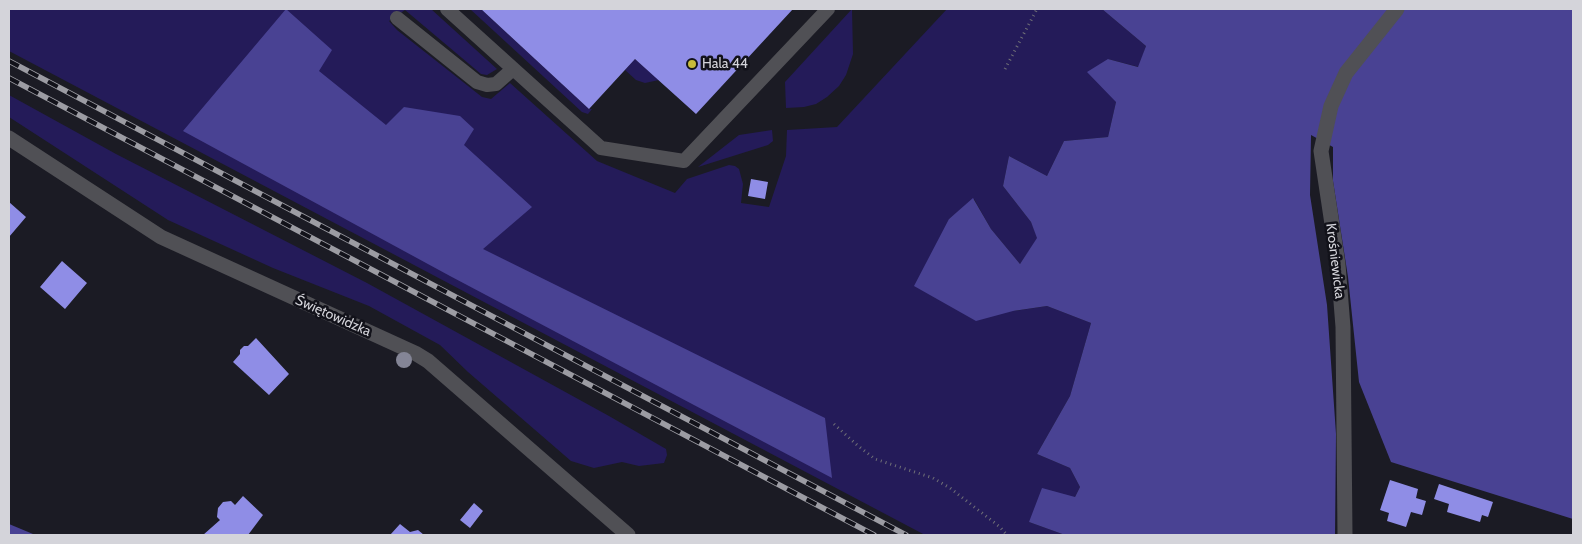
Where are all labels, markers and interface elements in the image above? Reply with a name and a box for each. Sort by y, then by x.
place label: Hala 44 [702,56,748,72]
marker: Hala 44 [686,58,698,70]
street label: Krośniewicka [1322,222,1348,300]
street label: Świętowidzka [293,292,373,340]

